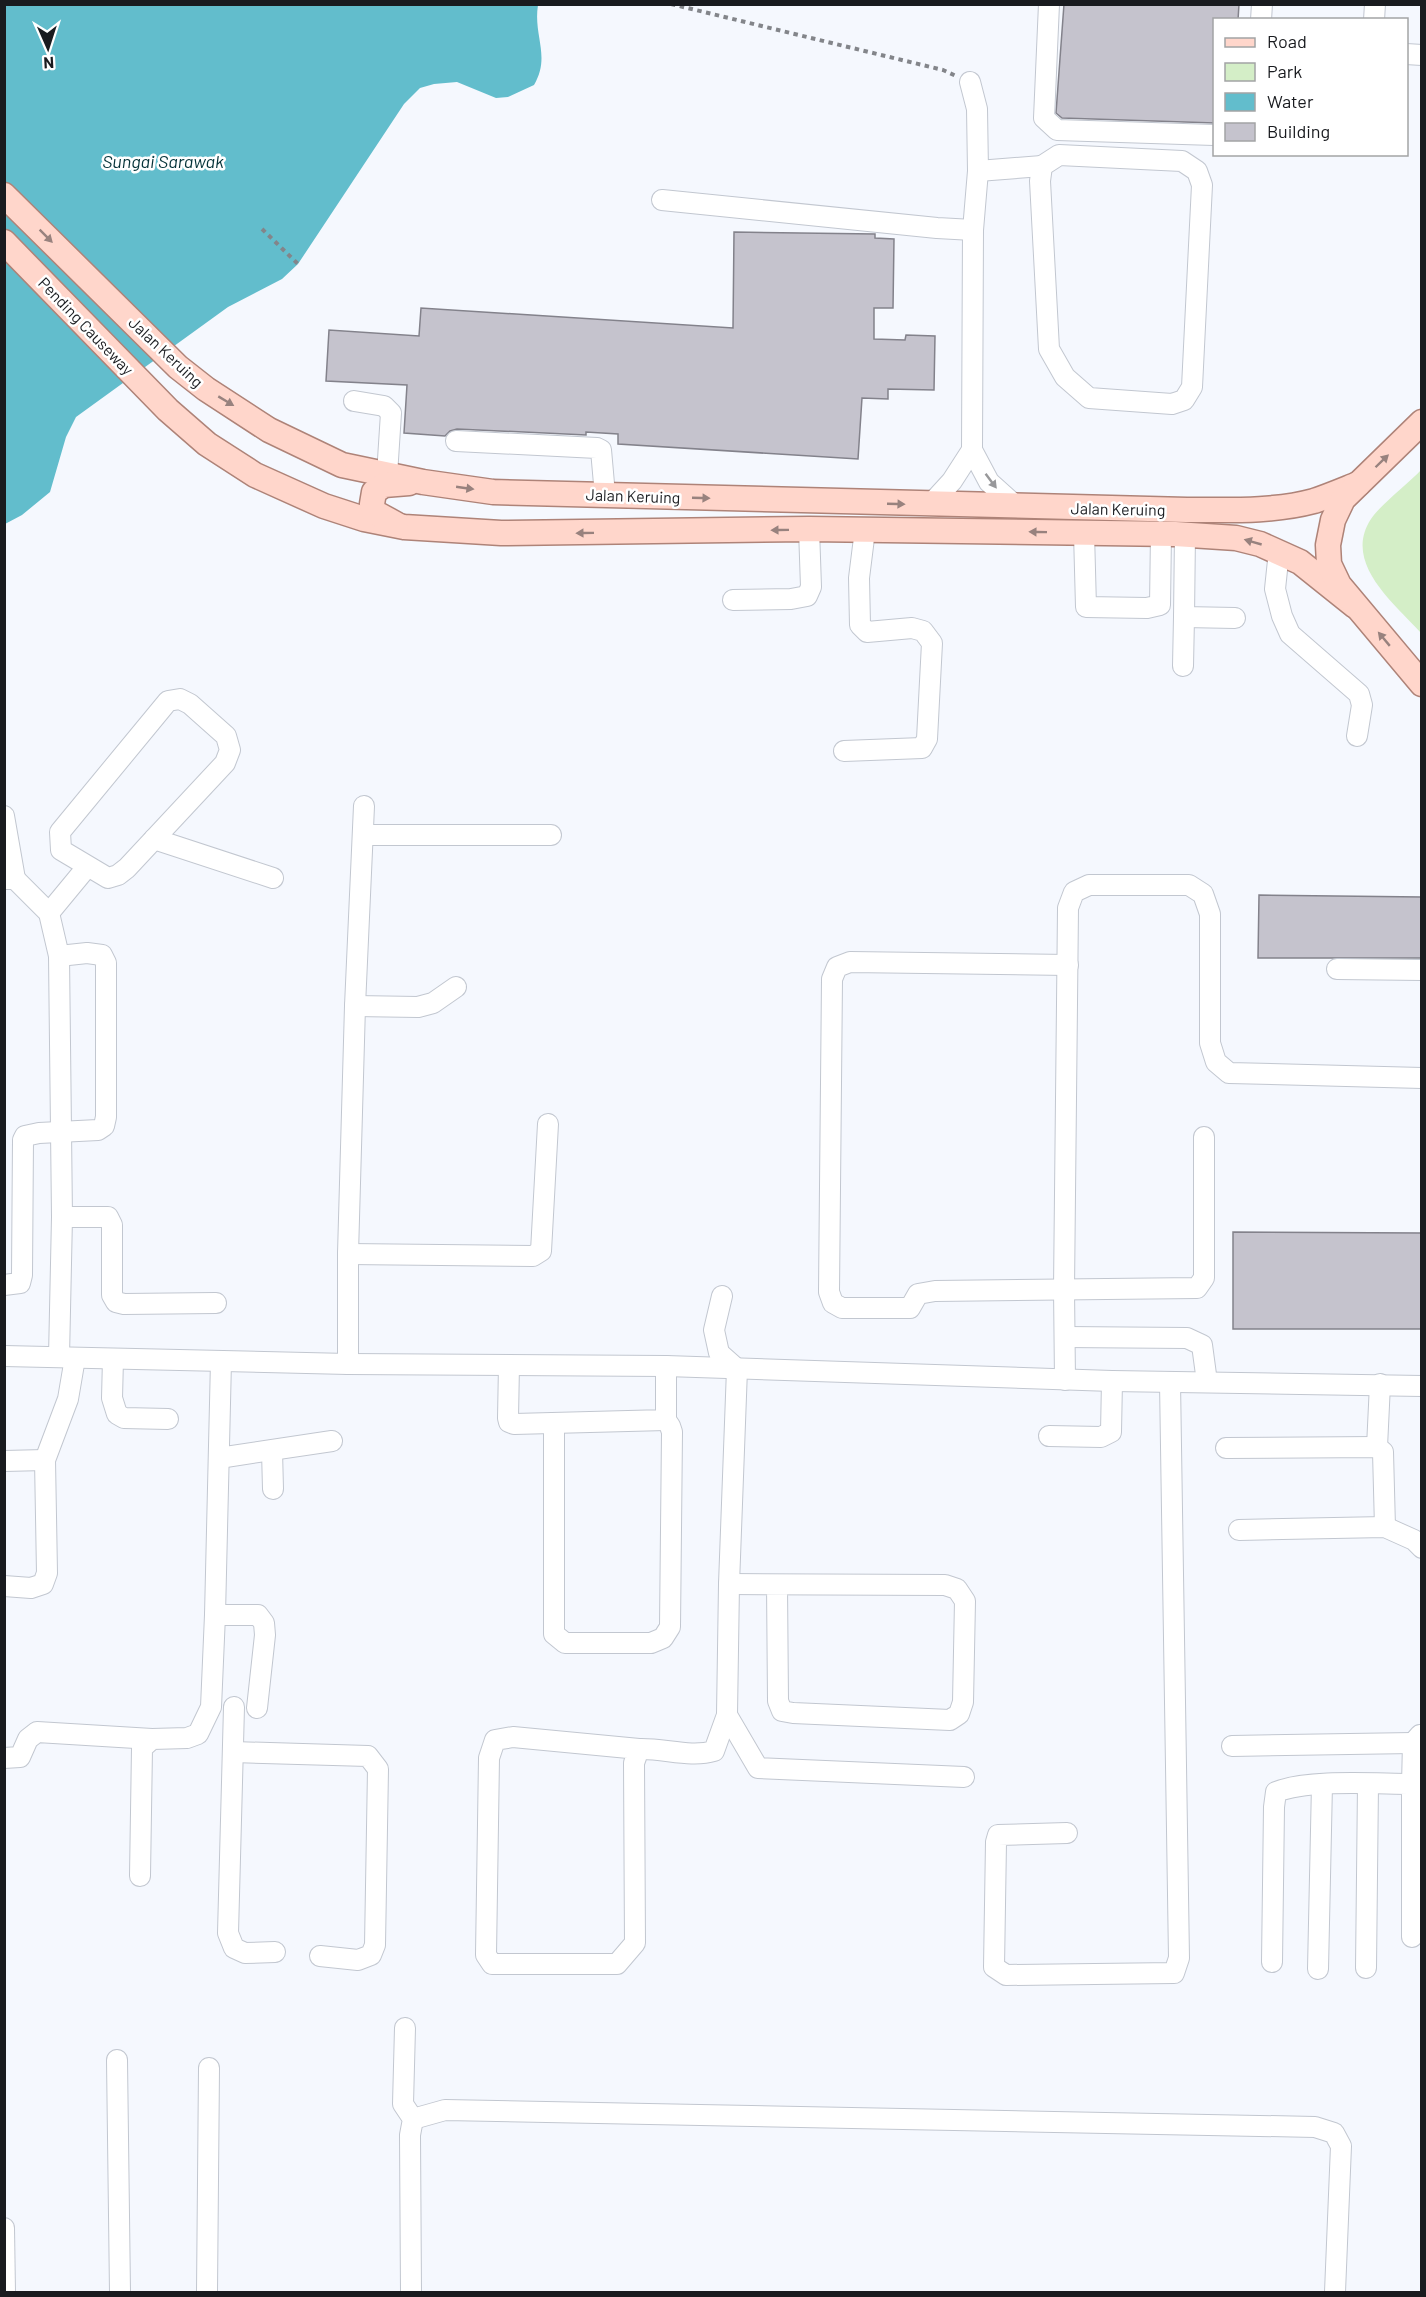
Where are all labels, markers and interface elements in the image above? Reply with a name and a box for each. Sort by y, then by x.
north arrow [18,18,78,78]
legend [1213,18,1408,156]
text: Road [1267,30,1307,52]
text: N [43,54,55,73]
text: Park [1267,60,1302,82]
text: Water [1267,90,1314,112]
text: Building [1267,120,1330,142]
water label: Sungai Sarawak [102,150,224,172]
one-way arrow [39,229,54,243]
street label: Pending Causeway [35,273,138,379]
street label: Jalan Keruing [125,312,207,391]
one-way arrow [218,395,234,406]
one-way arrow [1374,454,1388,468]
one-way arrow [984,474,996,489]
one-way arrow [455,484,474,493]
street label: Jalan Keruing [585,484,681,507]
one-way arrow [692,494,711,503]
street label: Jalan Keruing [1070,498,1166,519]
one-way arrow [887,499,906,509]
one-way arrow [770,525,789,535]
one-way arrow [1028,527,1047,537]
one-way arrow [575,529,594,538]
one-way arrow [1244,537,1262,546]
one-way arrow [1377,631,1390,647]

